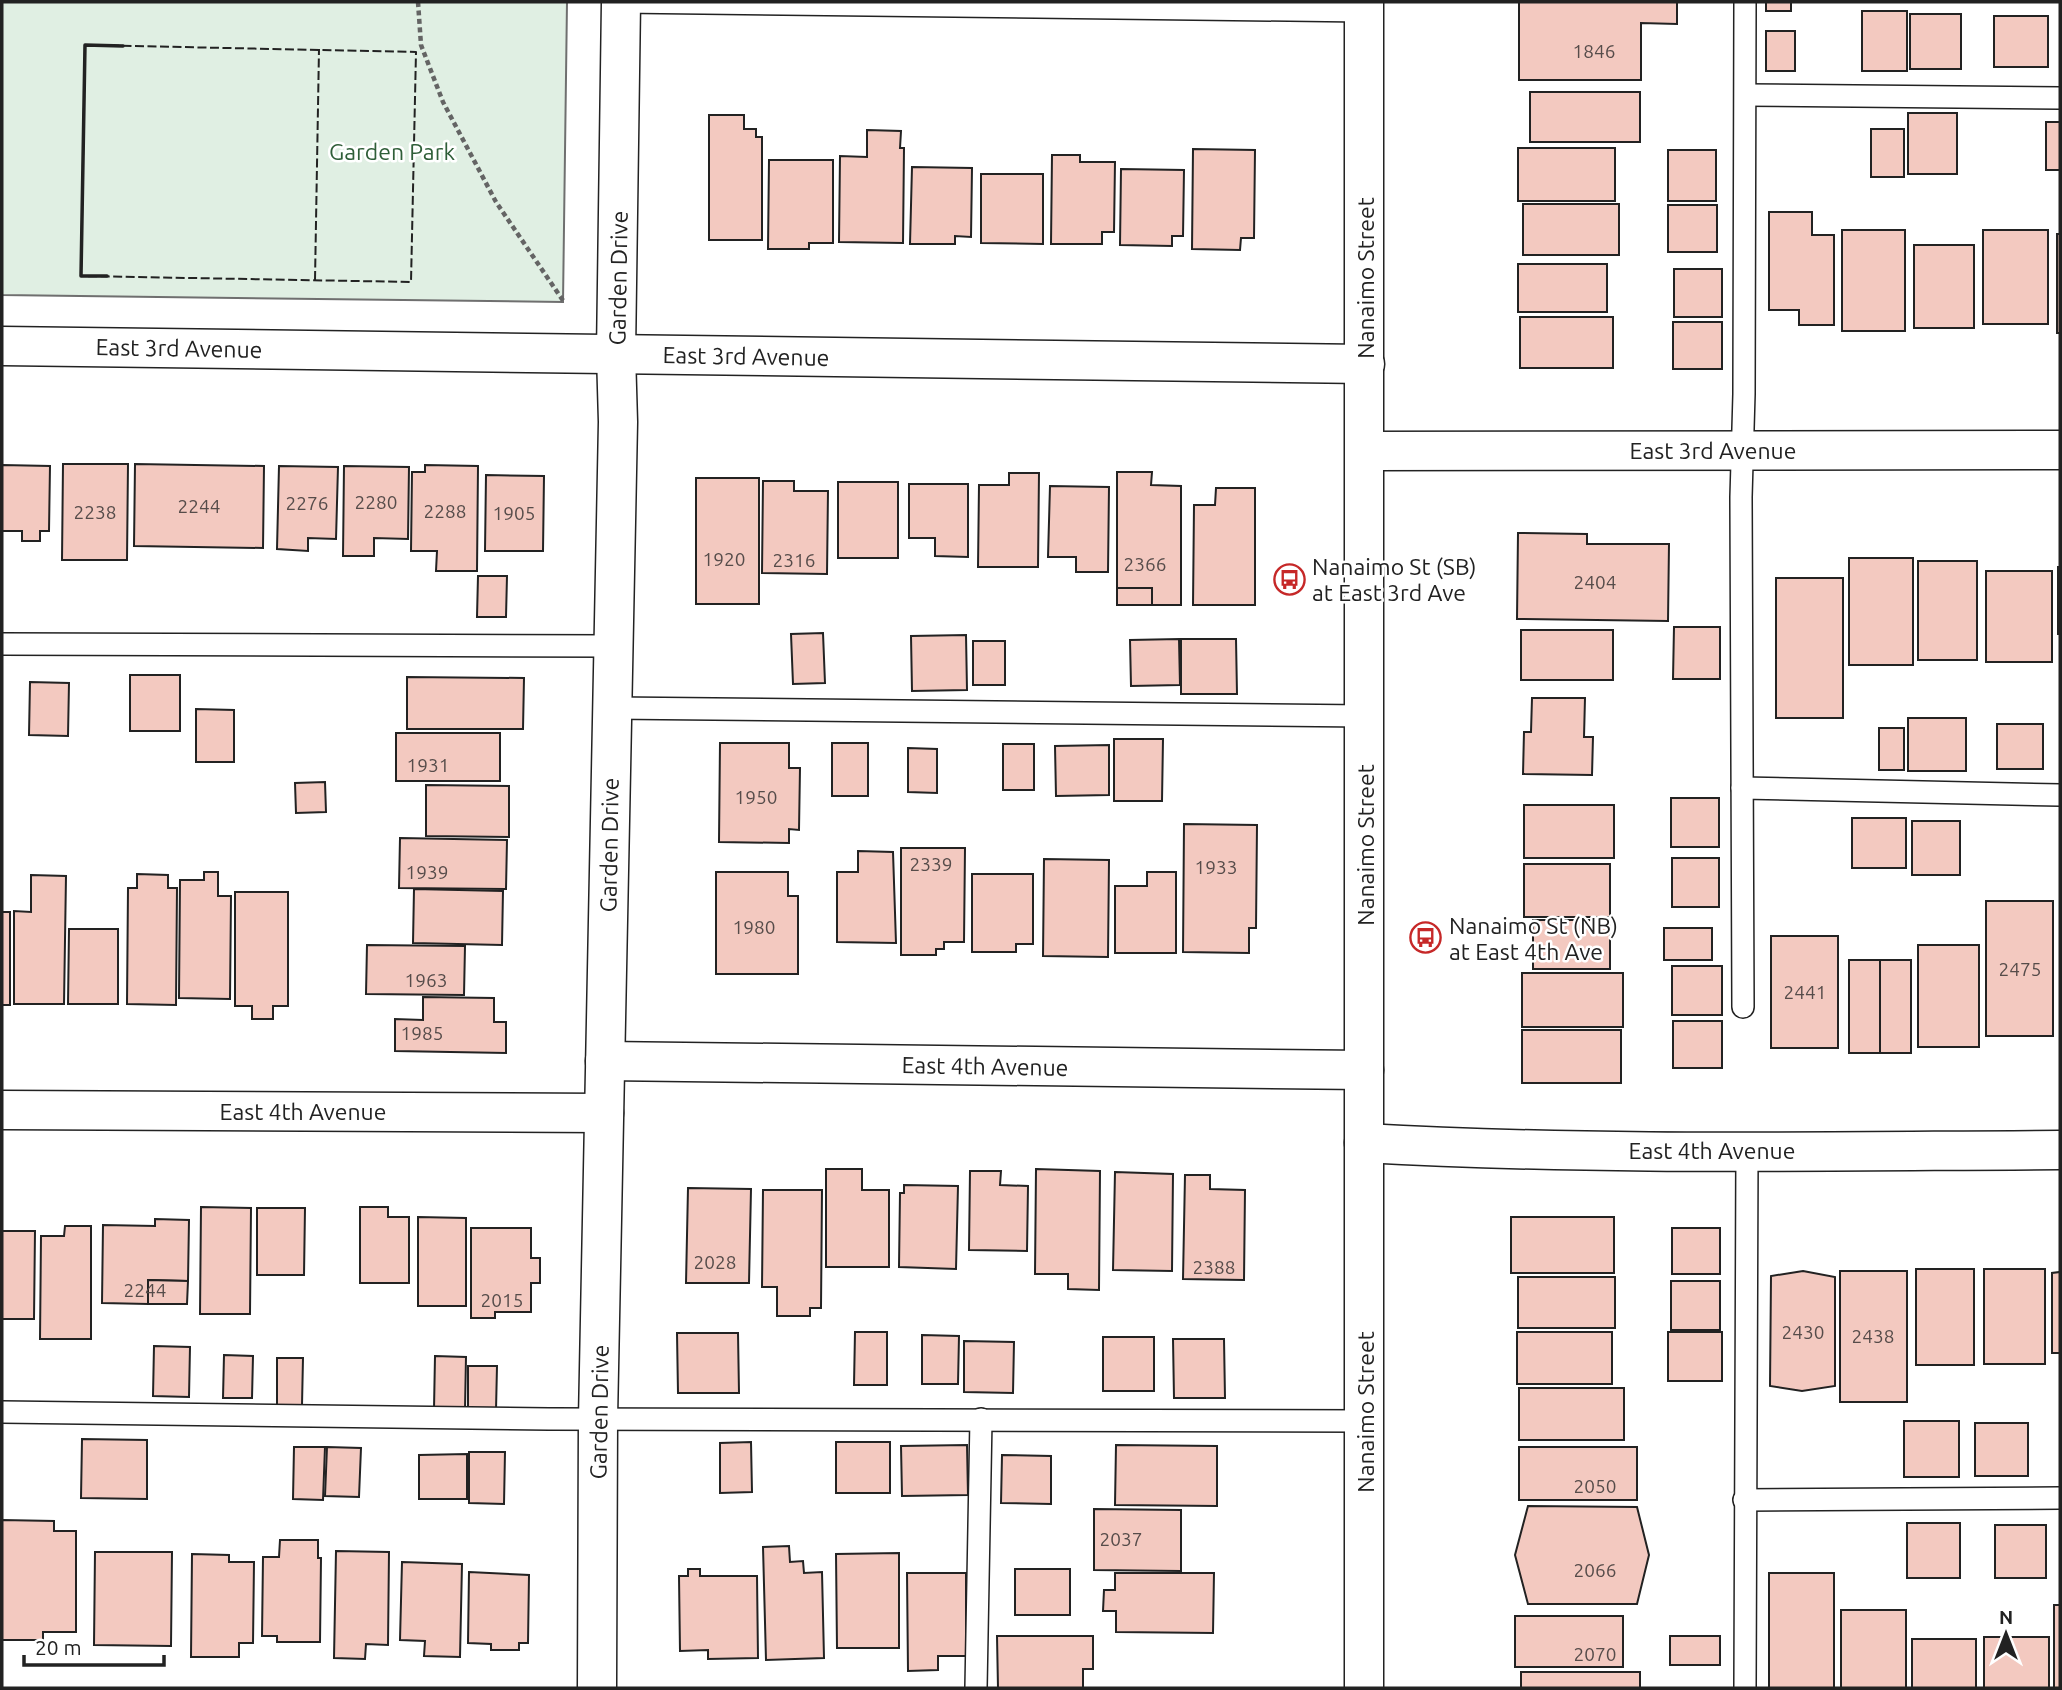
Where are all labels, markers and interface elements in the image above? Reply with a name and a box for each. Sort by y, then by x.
house number: 1846 [1573,40,1615,62]
park label: Garden Park [329,139,455,164]
street label: Nanaimo Street [1353,197,1378,359]
street label: Garden Drive [604,210,632,346]
street label: East 3rd Avenue [95,334,263,362]
street label: East 3rd Avenue [662,342,830,370]
street label: East 3rd Avenue [1630,438,1796,463]
house number: 2280 [355,491,397,513]
house number: 2276 [286,492,328,514]
house number: 2244 [178,495,220,517]
house number: 2288 [424,500,466,522]
house number: 2238 [74,501,116,523]
house number: 1905 [493,502,535,524]
house number: 1920 [703,548,745,570]
house number: 2316 [773,549,815,571]
house number: 2366 [1124,553,1166,575]
place label: Nanaimo St (SB) at East 3rd Ave [1312,554,1476,605]
bus stop icon: Nanaimo St (SB) at East 3rd Ave [1272,562,1306,596]
house number: 2404 [1574,571,1616,593]
house number: 1931 [407,754,449,776]
street label: Nanaimo Street [1353,764,1378,926]
street label: Garden Drive [595,777,623,913]
house number: 1950 [735,786,777,808]
house number: 2339 [910,853,952,875]
house number: 1933 [1195,856,1237,878]
house number: 1939 [406,861,448,883]
place label: Nanaimo St (NB) at East 4th Ave [1449,913,1618,964]
house number: 1980 [733,916,775,938]
bus stop icon: Nanaimo St (NB) at East 4th Ave [1409,921,1443,955]
house number: 2475 [1999,958,2041,980]
house number: 1963 [405,969,447,991]
house number: 2441 [1784,981,1826,1003]
house number: 1985 [401,1022,443,1044]
street label: East 4th Avenue [901,1052,1069,1080]
street label: East 4th Avenue [220,1099,386,1124]
street label: East 4th Avenue [1629,1138,1795,1163]
house number: 2028 [694,1251,736,1273]
house number: 2388 [1193,1256,1235,1278]
house number: 2244 [124,1279,166,1301]
house number: 2015 [481,1289,523,1311]
house number: 2430 [1782,1321,1824,1343]
house number: 2438 [1852,1325,1894,1347]
street label: Nanaimo Street [1353,1331,1378,1493]
street label: Garden Drive [585,1344,613,1480]
house number: 2050 [1574,1475,1616,1497]
house number: 2037 [1100,1528,1142,1550]
house number: 2066 [1574,1559,1616,1581]
north arrow [1971,1599,2041,1669]
text: N [1999,1606,2013,1628]
scale bar [24,1624,164,1668]
text: 20 m [35,1635,82,1659]
house number: 2070 [1574,1643,1616,1665]

